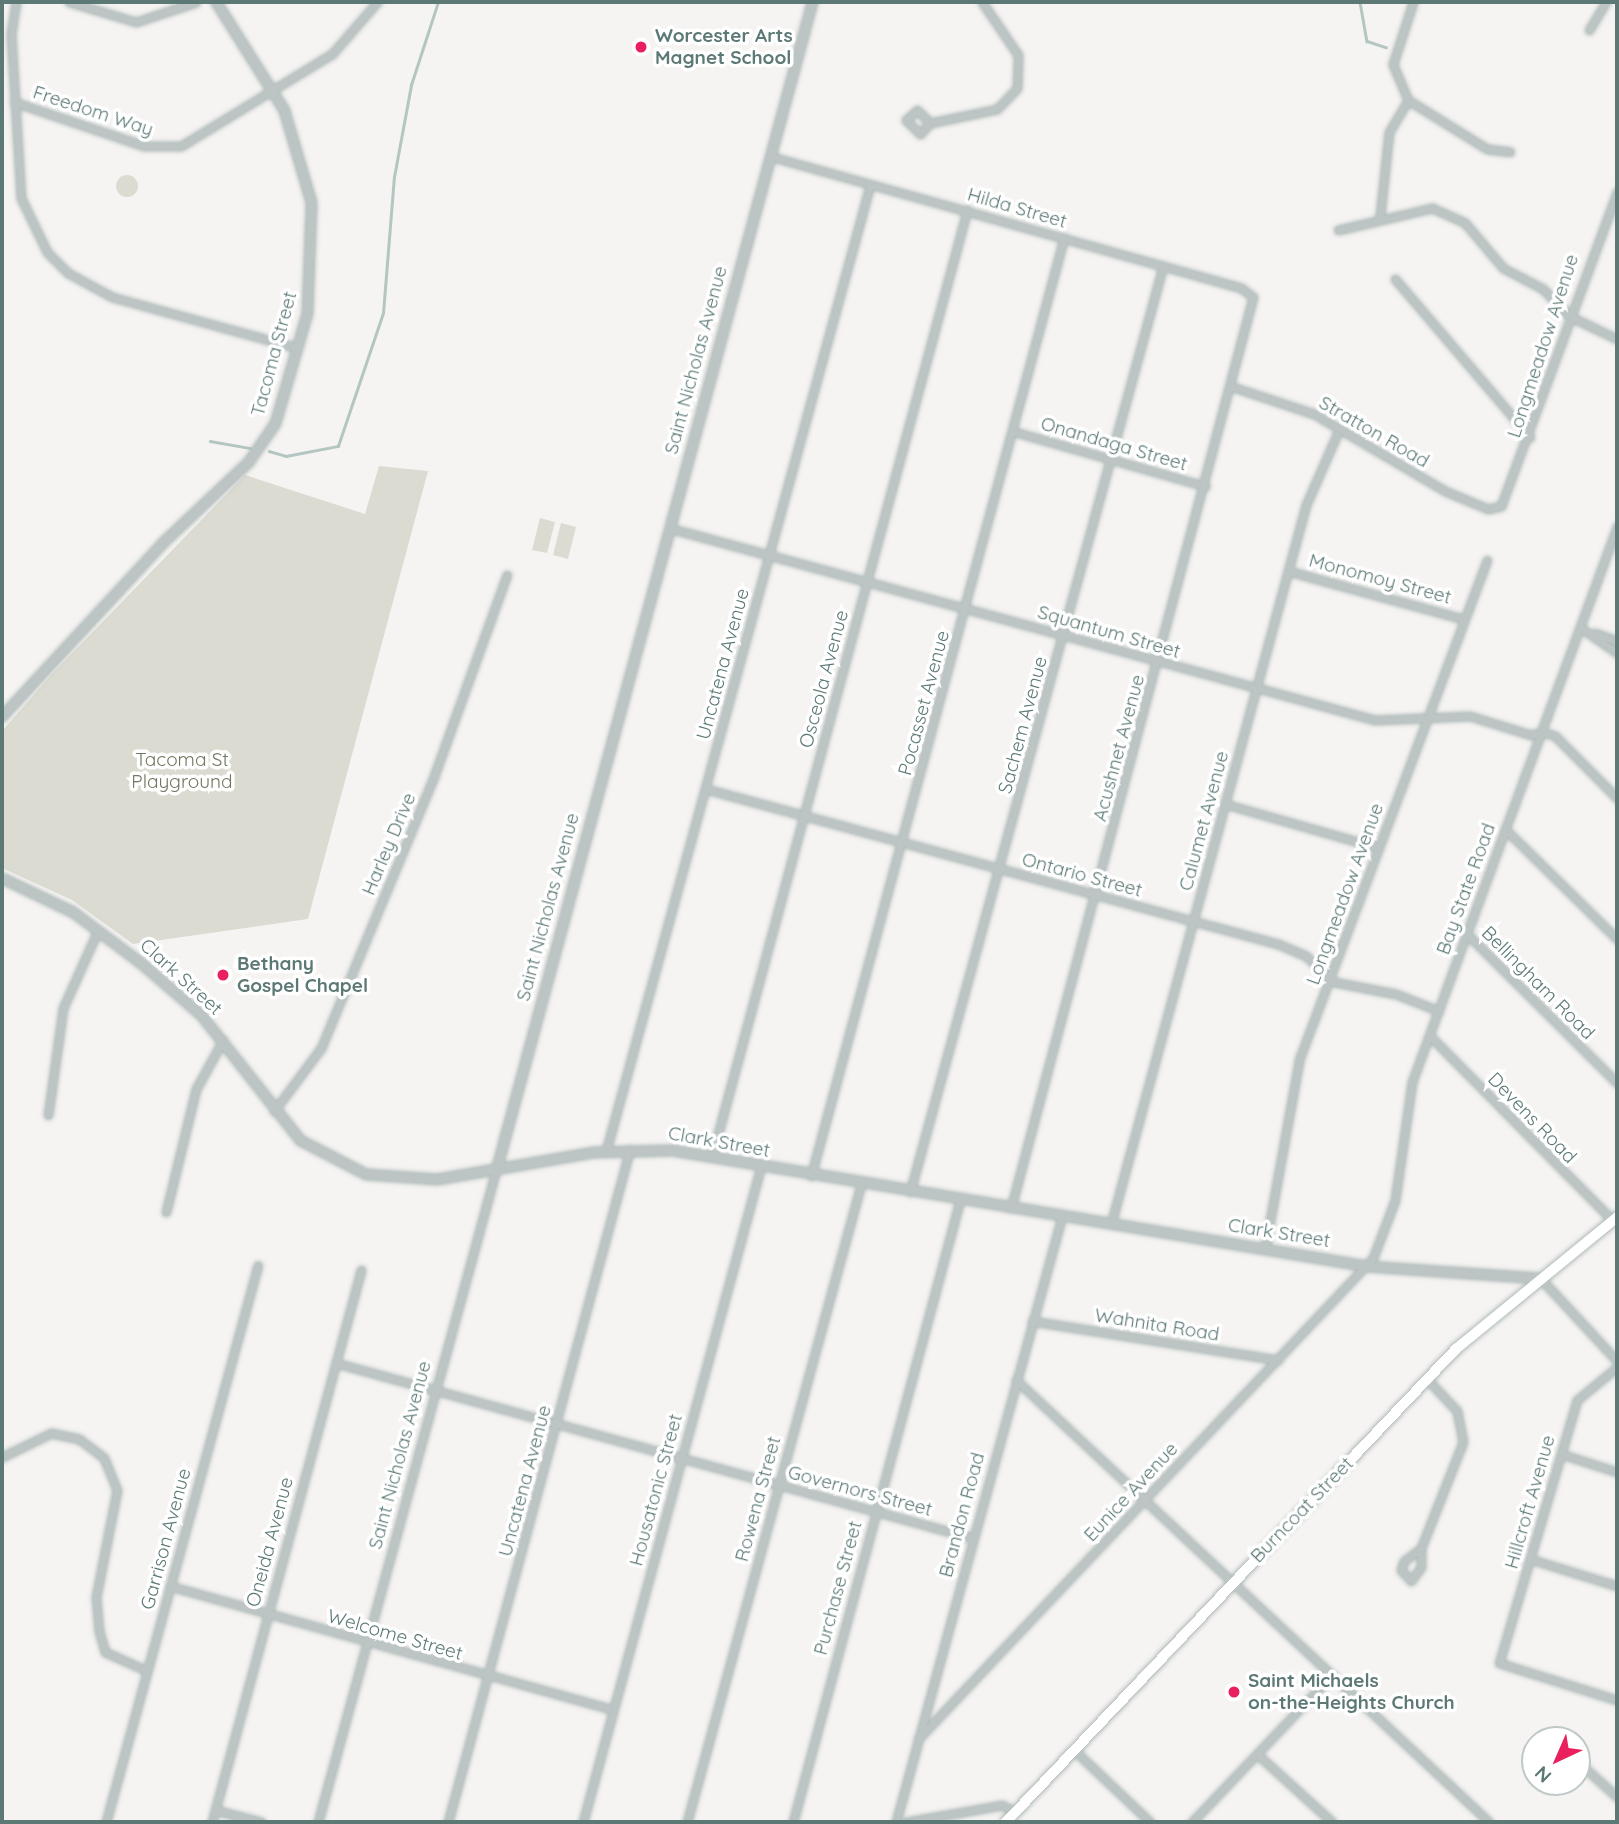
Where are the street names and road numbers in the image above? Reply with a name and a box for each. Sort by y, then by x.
street label: Freedom Way [30,81,156,141]
street label: Hilda Street [965,183,1069,233]
street label: Longmeadow Avenue [1503,251,1583,441]
street label: Saint Nicholas Avenue [660,263,732,457]
street label: Tacoma Street [246,289,302,419]
street label: Stratton Road [1315,391,1433,473]
street label: Onandaga Street [1038,412,1190,476]
street label: Monomoy Street [1306,549,1454,609]
street label: Uncatena Avenue [692,586,754,742]
street label: Squantum Street [1035,601,1183,663]
street label: Osceola Avenue [795,608,853,750]
street label: Pocasset Avenue [894,628,954,778]
street label: Sachem Avenue [994,654,1052,796]
street label: Acushnet Avenue [1088,672,1150,824]
street label: Calumet Avenue [1174,749,1234,893]
street label: Harley Drive [357,789,421,899]
street label: Longmeadow Avenue [1302,800,1388,988]
street label: Saint Nicholas Avenue [512,810,584,1004]
street label: Bay State Road [1432,820,1500,958]
street label: Ontario Street [1019,848,1145,902]
street label: Bellingham Road [1477,922,1599,1044]
street label: Clark Street [135,934,227,1020]
street label: Devens Road [1483,1068,1581,1168]
street label: Clark Street [666,1122,772,1162]
street label: Clark Street [1226,1214,1332,1252]
street label: Wahnita Road [1093,1304,1221,1346]
street label: Saint Nicholas Avenue [364,1358,436,1552]
street label: Uncatena Avenue [494,1403,556,1559]
street label: Housatonic Street [625,1412,687,1568]
street label: Hillcroft Avenue [1500,1433,1560,1571]
street label: Rowena Street [730,1434,786,1564]
street label: Eunice Avenue [1079,1438,1183,1546]
street label: Brandon Road [934,1450,990,1580]
street label: Burncoat Street [1246,1452,1358,1568]
street label: Governors Street [785,1461,935,1521]
street label: Garrison Avenue [136,1466,196,1612]
street label: Oneida Avenue [242,1475,298,1609]
street label: Purchase Street [809,1518,867,1658]
street label: Welcome Street [325,1605,465,1665]

